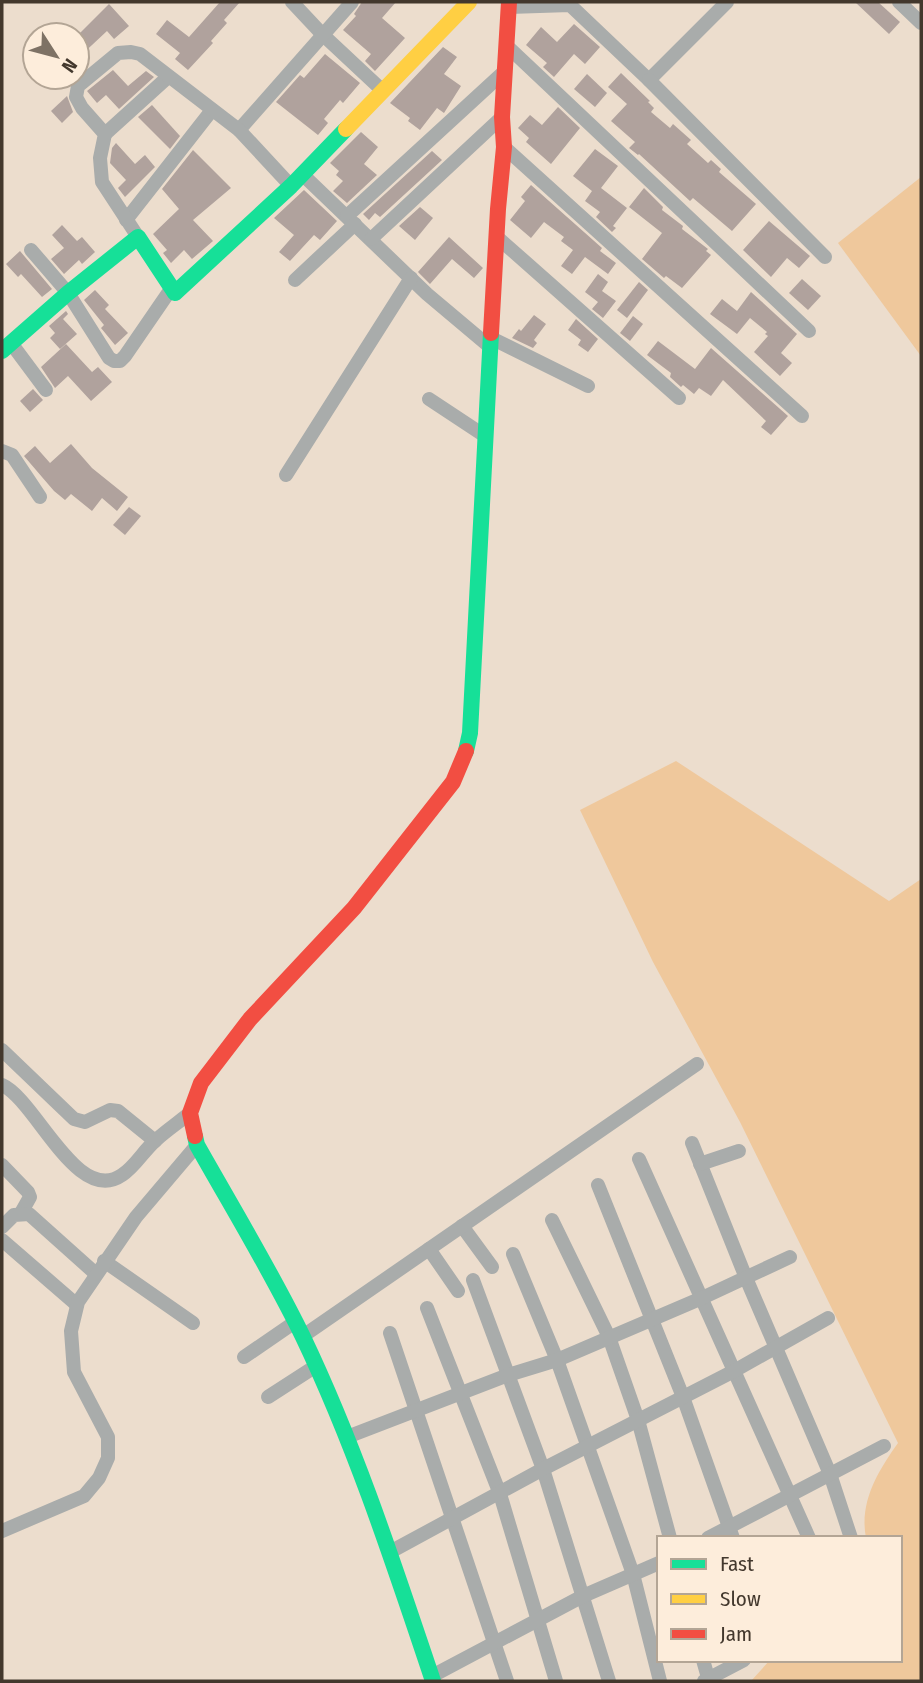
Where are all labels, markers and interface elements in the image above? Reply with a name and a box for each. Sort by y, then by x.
north arrow [21,21,91,91]
text: N [57,54,82,77]
legend [657,1536,902,1662]
text: Fast [720,1551,754,1577]
text: Slow [720,1586,761,1612]
text: Jam [720,1621,752,1647]

